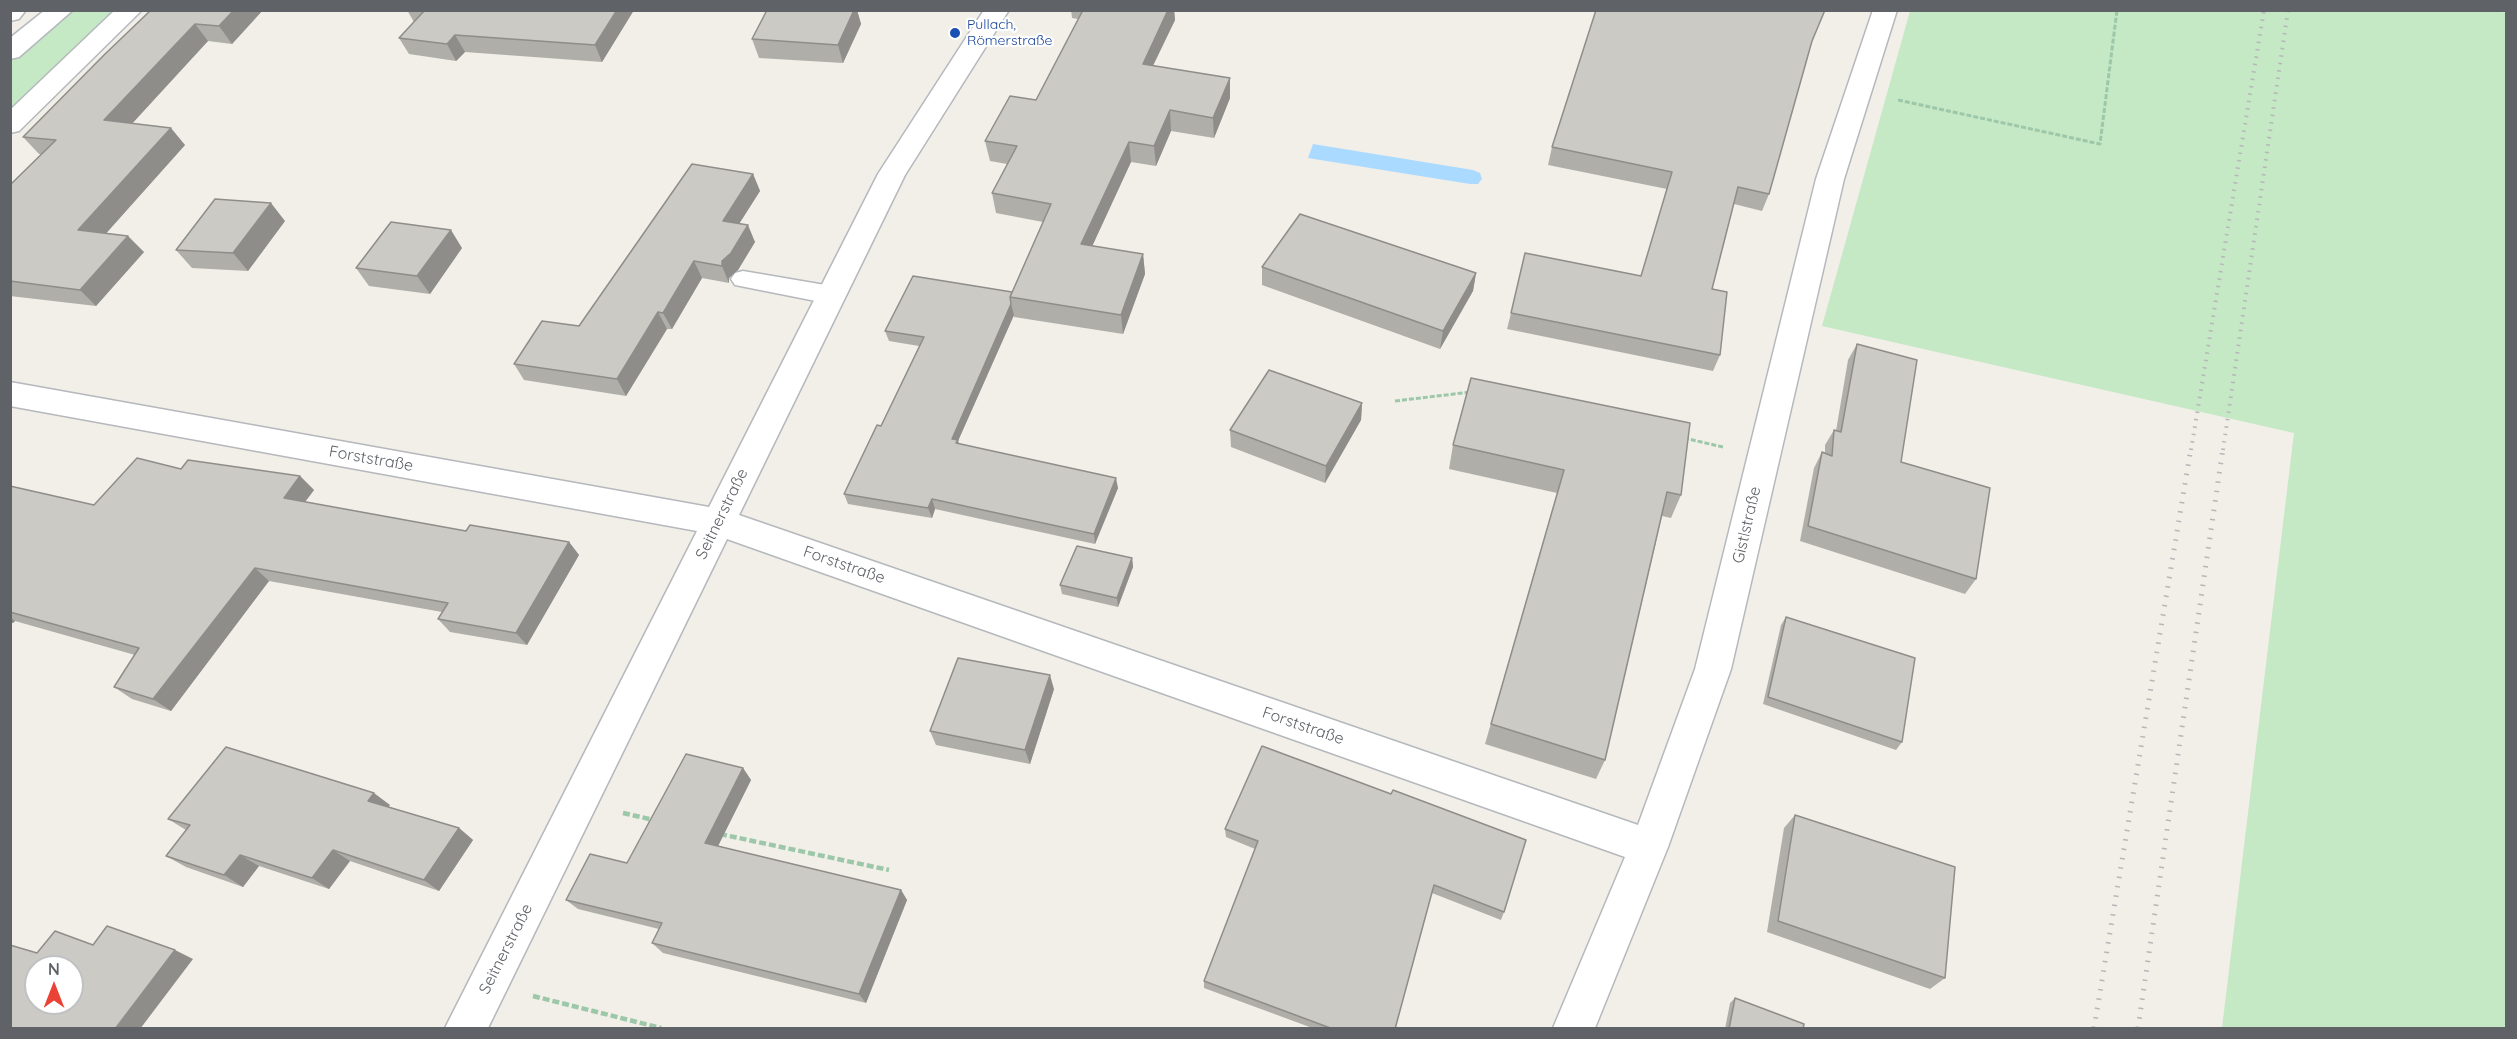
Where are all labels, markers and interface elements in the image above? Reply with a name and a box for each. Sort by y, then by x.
place label: Pullach, Römerstraße [967,17,1052,50]
marker: Pullach, Römerstraße [948,26,962,40]
street label: Forststraße [327,442,415,476]
street label: Seitnerstraße [692,465,752,563]
street label: Gistlstraße [1729,485,1765,565]
street label: Forststraße [801,542,887,588]
street label: Forststraße [1260,703,1346,749]
street label: Seitnerstraße [475,901,537,997]
north arrow [24,955,84,1015]
text: N [48,959,60,979]

